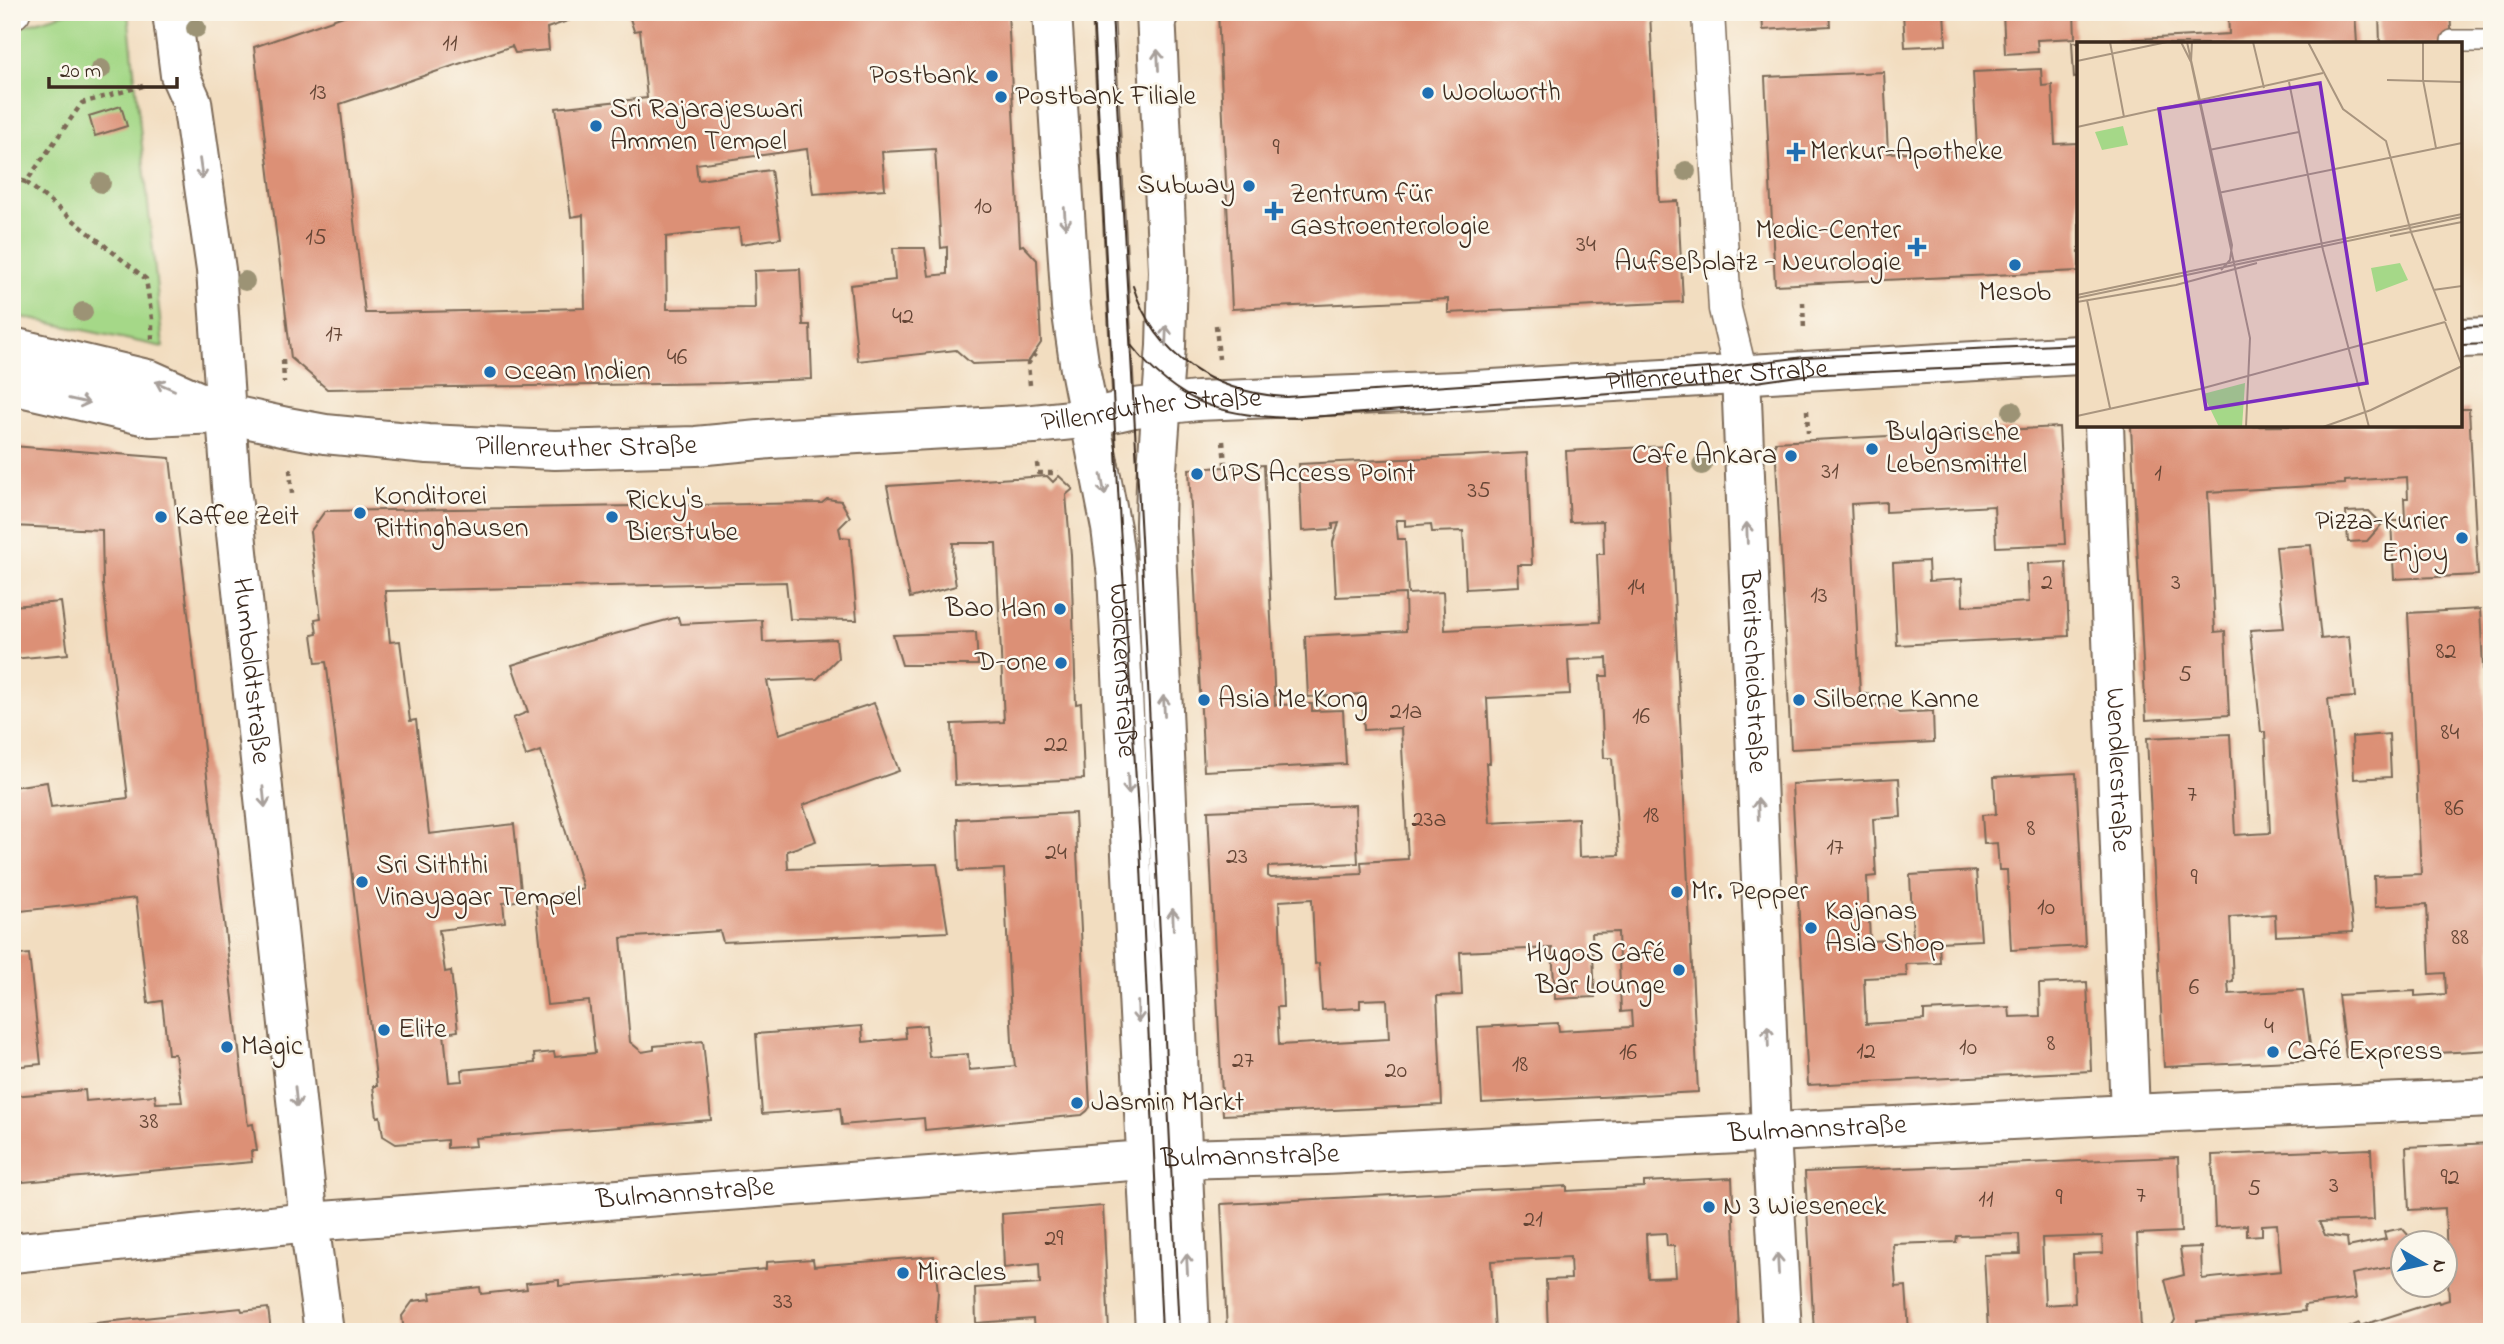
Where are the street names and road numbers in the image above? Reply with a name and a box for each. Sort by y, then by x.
street label: Pillenreuther Straße [1605,349,1829,403]
street label: Pillenreuther Straße [1039,378,1263,444]
street label: Pillenreuther Straße [474,425,698,471]
street label: Breitscheidstraße [1728,569,1777,774]
street label: Humboldtstraße [220,576,281,766]
street label: Wölckernstraße [1097,582,1147,759]
street label: Wendlerstraße [2093,687,2141,853]
street label: Bulmannstraße [1726,1105,1908,1155]
street label: Bulmannstraße [1159,1134,1341,1180]
street label: Bulmannstraße [594,1167,776,1221]

